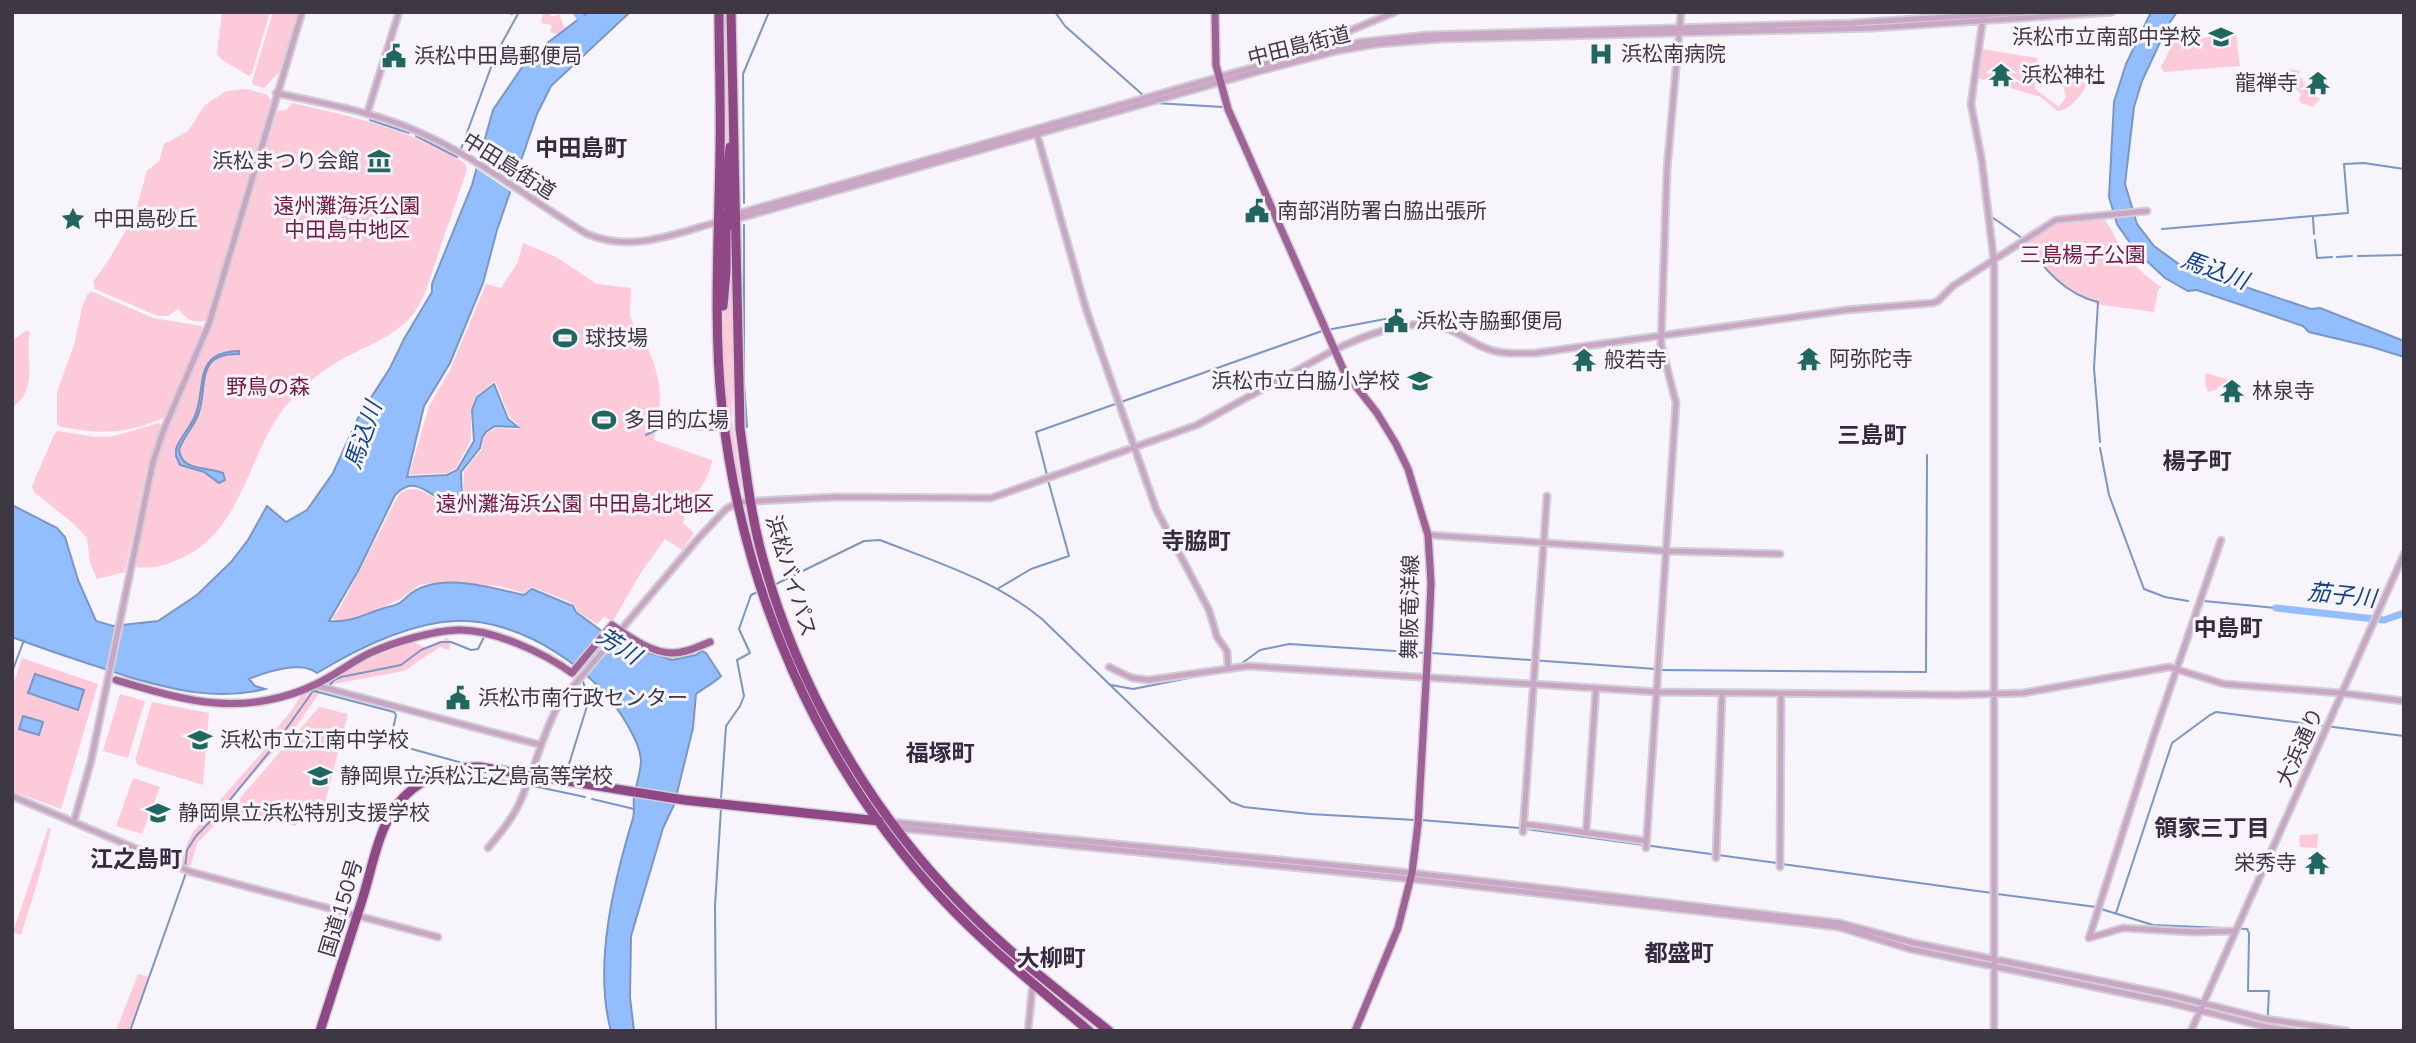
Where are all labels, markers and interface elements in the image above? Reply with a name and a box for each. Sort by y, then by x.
street label: 中田島街道 [1245,20,1353,70]
place label: 浜松市立南部中学校 [2012,23,2201,49]
school or university icon: 浜松市立南部中学校 [2207,23,2235,51]
hospital icon: 浜松南病院 [1587,40,1615,68]
place label: 浜松南病院 [1621,40,1726,66]
public building icon: 浜松中田島郵便局 [380,42,408,70]
place label: 浜松中田島郵便局 [414,42,582,68]
temple icon: 浜松神社 [1987,61,2015,89]
place label: 浜松神社 [2021,61,2105,87]
place label: 龍禅寺 [2235,69,2298,95]
temple icon: 龍禅寺 [2304,69,2332,97]
street label: 中田島街道 [458,126,561,204]
district label: 中田島町 [535,133,627,162]
place label: 浜松まつり会館 [212,147,359,173]
museum icon: 浜松まつり会館 [365,147,393,175]
park label: 遠州灘海浜公園 中田島中地区 [274,192,421,242]
public building icon: 南部消防署白脇出張所 [1243,197,1271,225]
place label: 南部消防署白脇出張所 [1277,197,1487,223]
place icon: 中田島砂丘 [59,205,87,233]
place label: 中田島砂丘 [93,205,198,231]
park label: 三島楊子公園 [2020,241,2146,267]
water label: 馬込川 [2178,244,2255,296]
public building icon: 浜松寺脇郵便局 [1382,307,1410,335]
place label: 浜松寺脇郵便局 [1416,307,1563,333]
sports icon: 球技場 [551,324,579,352]
place label: 球技場 [585,324,648,350]
temple icon: 阿弥陀寺 [1795,345,1823,373]
place label: 阿弥陀寺 [1829,345,1913,371]
temple icon: 般若寺 [1570,346,1598,374]
place label: 般若寺 [1604,346,1667,372]
place label: 浜松市立白脇小学校 [1211,367,1400,393]
school or university icon: 浜松市立白脇小学校 [1406,367,1434,395]
park label: 野鳥の森 [226,373,310,399]
temple icon: 林泉寺 [2218,377,2246,405]
place label: 林泉寺 [2252,377,2315,403]
water label: 馬込川 [338,395,388,472]
sports icon: 多目的広場 [590,406,618,434]
place label: 多目的広場 [624,406,729,432]
district label: 三島町 [1838,420,1907,449]
district label: 楊子町 [2163,446,2232,475]
park label: 遠州灘海浜公園 中田島北地区 [436,490,714,516]
street label: 浜松バイパス [761,512,823,640]
district label: 寺脇町 [1162,526,1231,555]
street label: 舞阪竜洋線 [1395,554,1423,660]
water label: 茄子川 [2306,576,2381,613]
district label: 中島町 [2194,613,2263,642]
water label: 芳川 [592,621,649,672]
public building icon: 浜松市南行政センター [444,684,472,712]
place label: 浜松市南行政センター [478,684,688,710]
street label: 大浜通り [2270,703,2328,790]
school or university icon: 浜松市立江南中学校 [186,726,214,754]
place label: 浜松市立江南中学校 [220,726,409,752]
district label: 福塚町 [906,738,975,767]
school or university icon: 静岡県立浜松江之島高等学校 [306,762,334,790]
place label: 静岡県立浜松江之島高等学校 [340,762,613,788]
school or university icon: 静岡県立浜松特別支援学校 [144,799,172,827]
place label: 静岡県立浜松特別支援学校 [178,799,430,825]
district label: 領家三丁目 [2155,813,2270,842]
district label: 江之島町 [90,844,182,873]
place label: 栄秀寺 [2234,849,2297,875]
temple icon: 栄秀寺 [2303,849,2331,877]
street label: 国道150号 [313,856,367,960]
district label: 都盛町 [1645,938,1714,967]
district label: 大柳町 [1017,943,1086,972]

